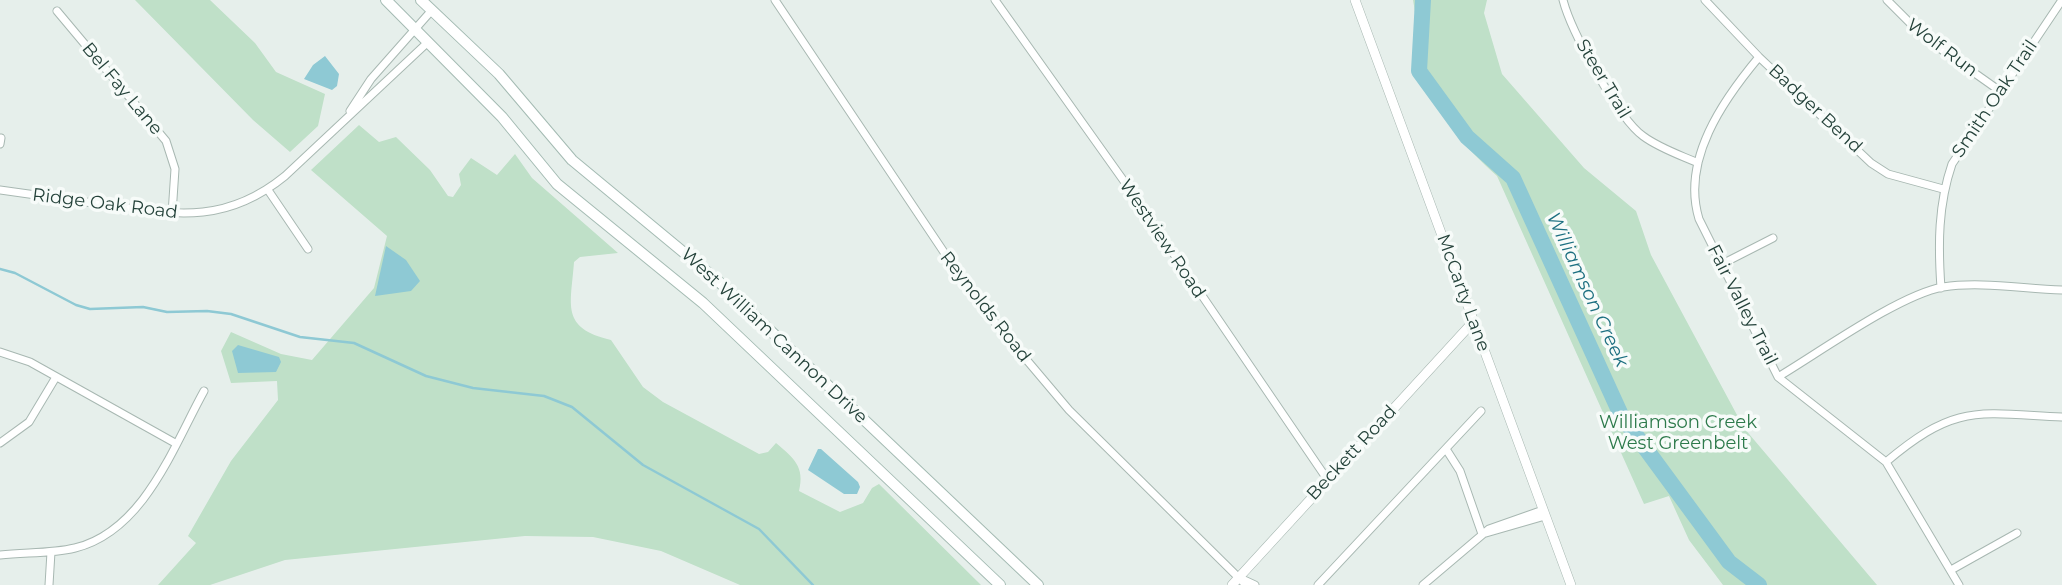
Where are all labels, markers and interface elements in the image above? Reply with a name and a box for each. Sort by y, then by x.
street label: Wolf Run [1902,14,1982,82]
street label: Steer Trail [1571,35,1635,123]
street label: Smith Oak Trail [1948,36,2042,162]
street label: Bel Fay Lane [77,38,167,140]
street label: Badger Bend [1764,60,1866,158]
street label: Westview Road [1114,175,1210,303]
street label: Ridge Oak Road [31,184,179,224]
water label: Williamson Creek [1541,209,1633,371]
street label: McCarty Lane [1432,231,1494,355]
street label: Fair Valley Trail [1702,241,1782,369]
street label: West William Cannon Drive [676,244,872,428]
street label: Reynolds Road [935,247,1035,367]
street label: Beckett Road [1303,401,1401,505]
park label: Williamson Creek West Greenbelt [1599,412,1757,454]

